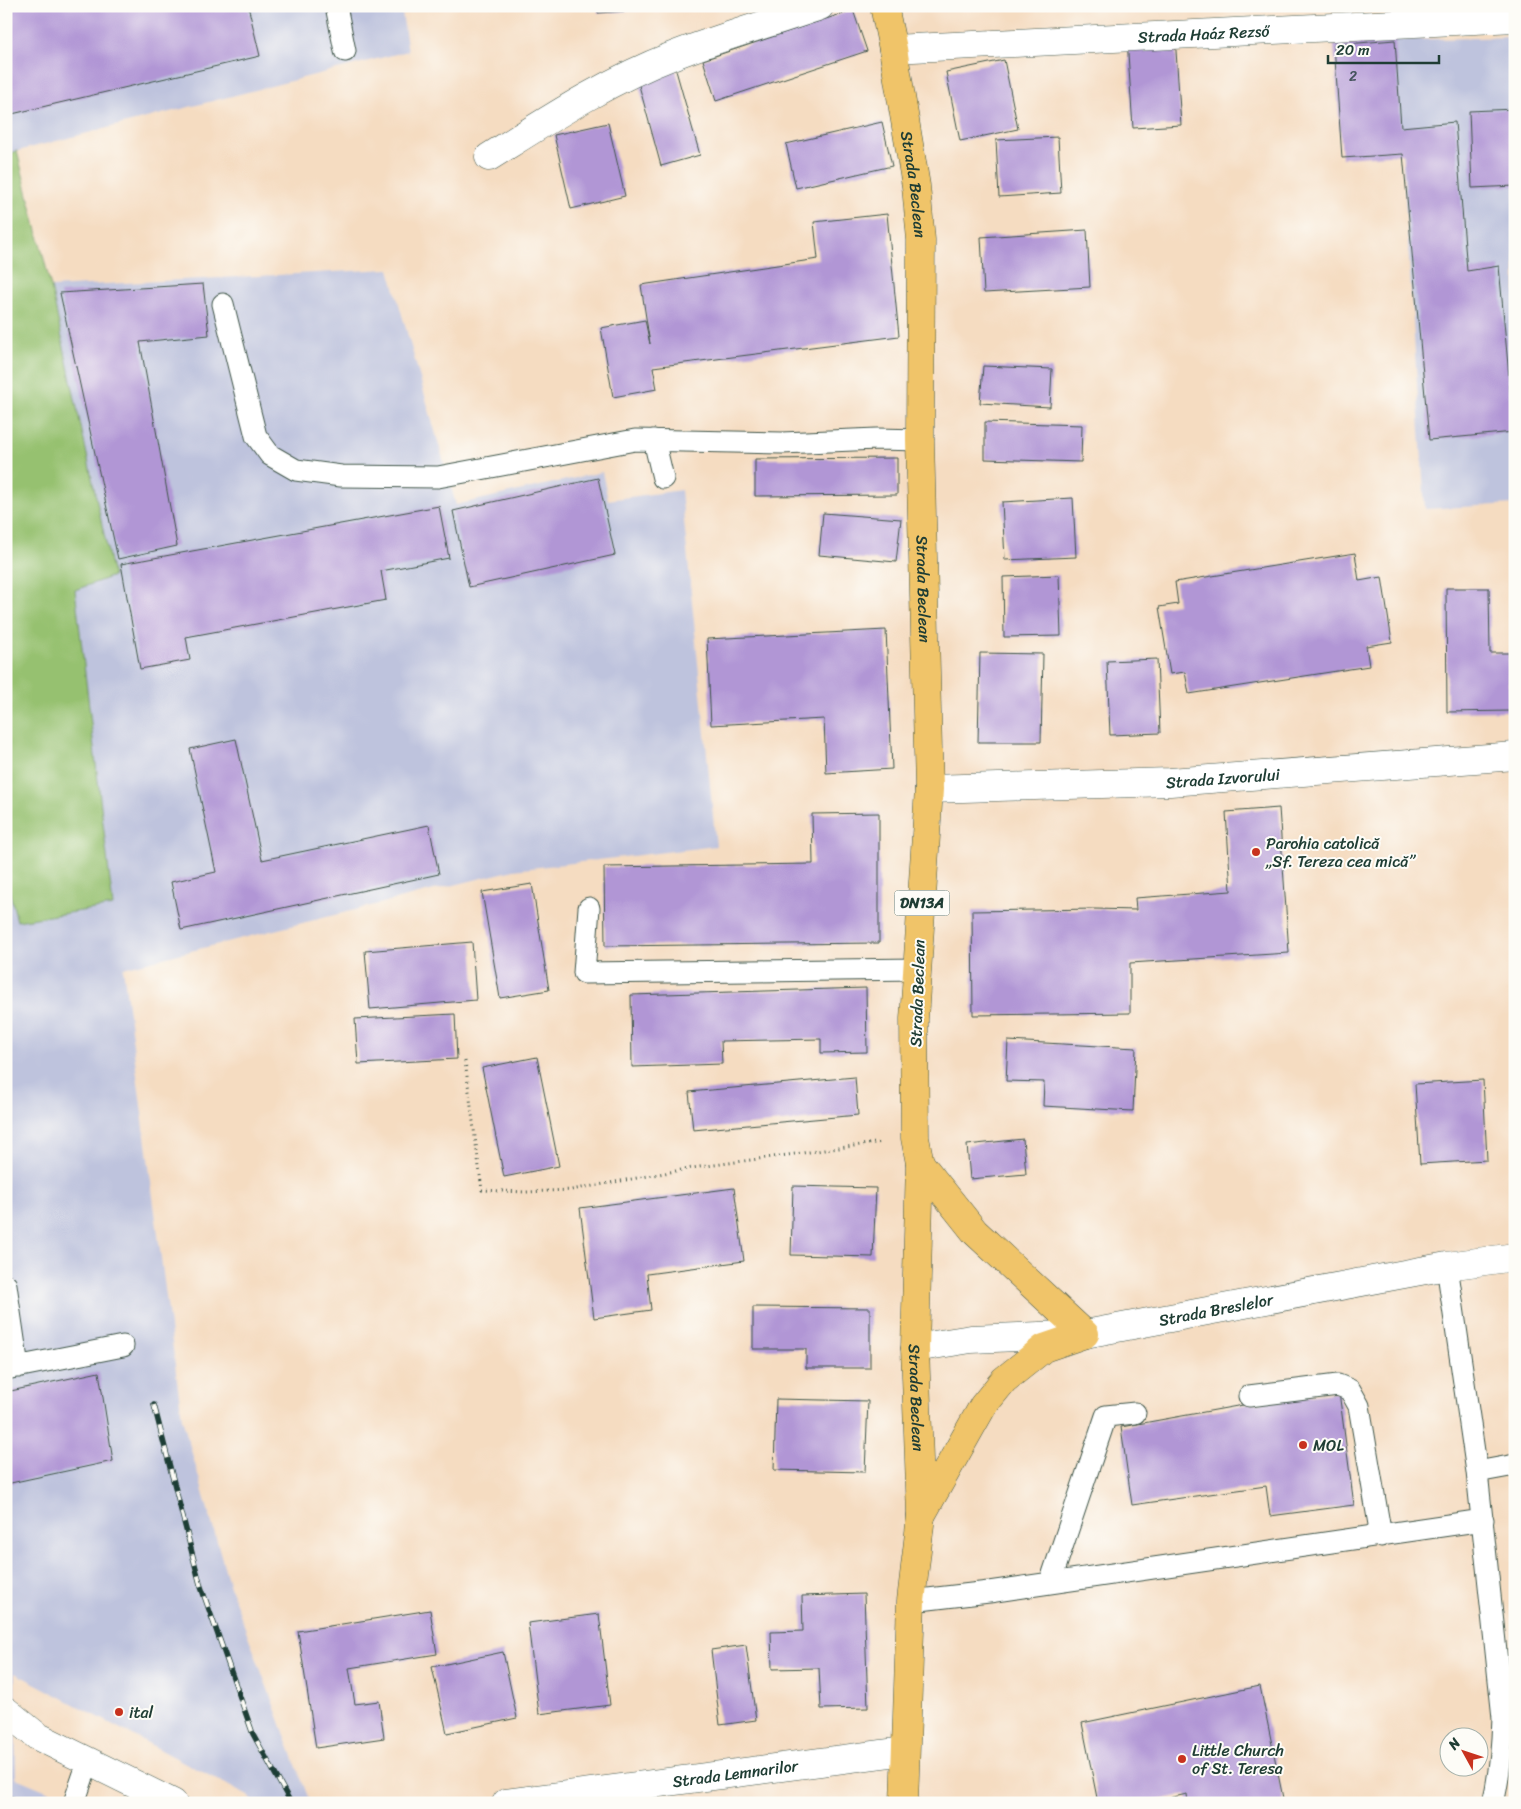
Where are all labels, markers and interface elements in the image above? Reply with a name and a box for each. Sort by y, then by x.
street label: Strada Haáz Rezső [1137,16,1272,52]
scale bar [1328,32,1440,64]
text: 20 m [1336,37,1370,63]
house number: 2 [1349,64,1357,89]
street label: Strada Beclean [892,129,935,239]
street label: Strada Beclean [907,535,939,643]
street label: Strada Izvorului [1165,760,1281,797]
place label: Parohia catolică „Sf. Tereza cea mică” [1265,829,1416,876]
marker: Parohia catolică „Sf. Tereza cea mică” [1250,846,1262,858]
road number: DN13A [894,890,950,916]
street label: Strada Beclean [901,938,934,1047]
street label: Strada Breslelor [1156,1285,1277,1335]
street label: Strada Beclean [900,1343,933,1452]
place label: MOL [1313,1431,1344,1460]
marker: MOL [1297,1439,1309,1451]
place label: ital [129,1698,153,1727]
marker: ital [113,1706,125,1718]
north arrow [1438,1726,1488,1776]
text: N [1441,1732,1467,1756]
place label: Little Church of St. Teresa [1192,1736,1284,1783]
street label: Strada Lemnarilor [671,1751,801,1796]
marker: Little Church of St. Teresa [1176,1753,1188,1765]

